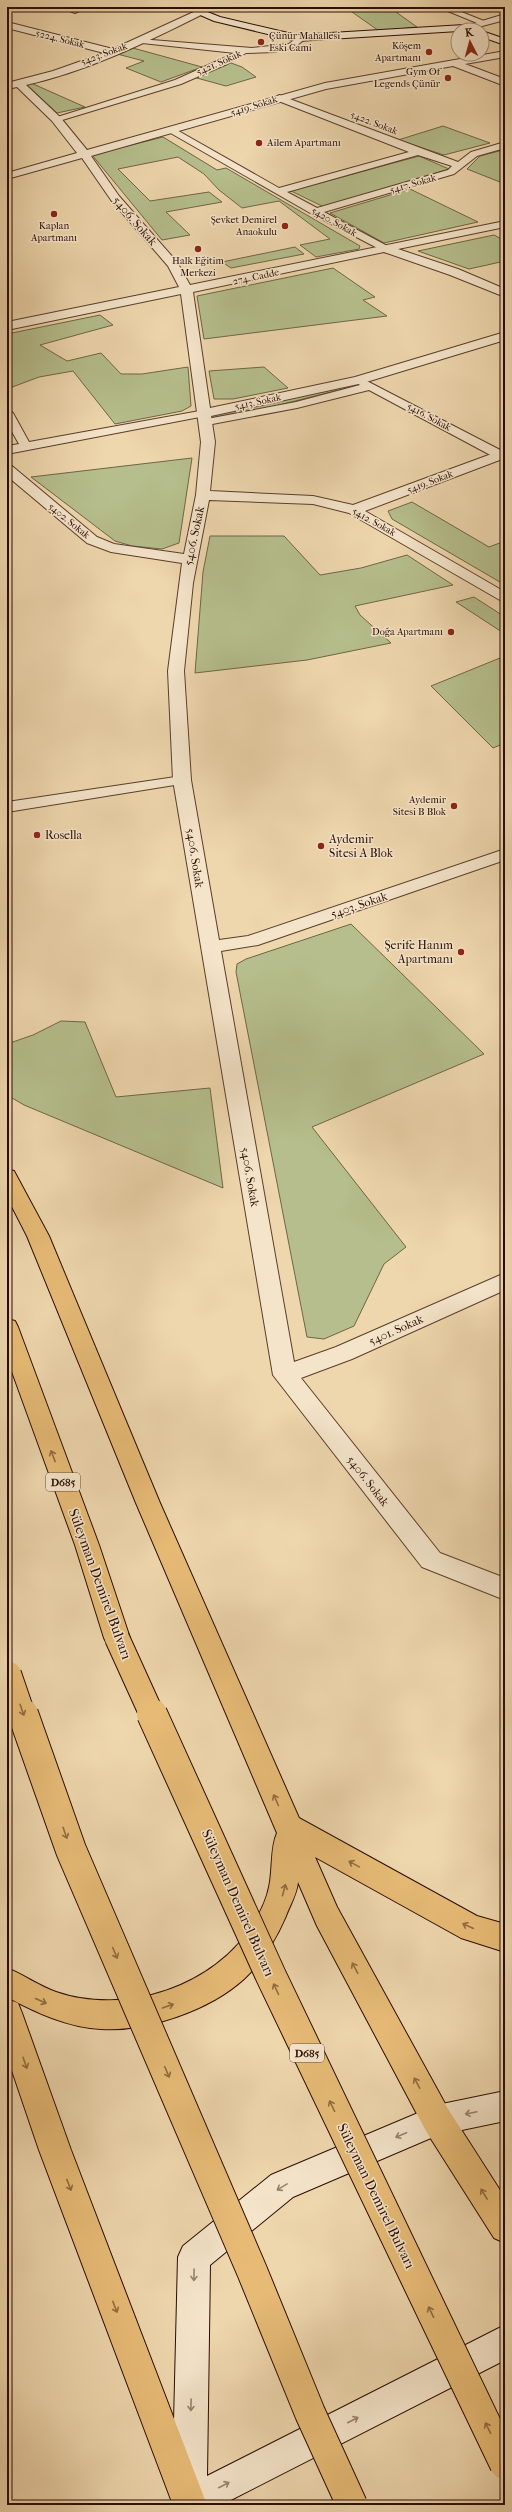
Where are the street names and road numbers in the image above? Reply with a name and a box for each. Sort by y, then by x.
street label: 5224. Sokak [34,27,86,51]
street label: 5423. Sokak [79,40,130,68]
street label: 5421. Sokak [195,47,244,78]
street label: 5419. Sokak [229,93,280,119]
street label: 5422. Sokak [349,109,400,138]
street label: 5417. Sokak [388,171,438,196]
street label: 5406. Sokak [110,194,161,249]
street label: 5420. Sokak [309,205,360,240]
street label: 274. Cadde [232,266,280,288]
street label: 5413. Sokak [234,391,283,413]
street label: 5416. Sokak [405,400,454,434]
street label: 5419. Sokak [405,467,455,496]
street label: 5402. Sokak [46,501,93,542]
street label: 5406. Sokak [181,504,207,567]
street label: 5412. Sokak [350,505,399,539]
street label: 5406. Sokak [183,827,207,890]
street label: 5403. Sokak [329,889,390,921]
street label: 5406. Sokak [238,1146,262,1209]
street label: 5401. Sokak [367,1311,426,1348]
street label: 5406. Sokak [344,1453,393,1510]
road number: D685 [46,1473,80,1491]
street label: Süleyman Demirel Bulvarı [65,1506,135,1662]
street label: Süleyman Demirel Bulvarı [198,1827,278,1979]
road number: D685 [290,2044,324,2062]
street label: Süleyman Demirel Bulvarı [333,2121,419,2271]

